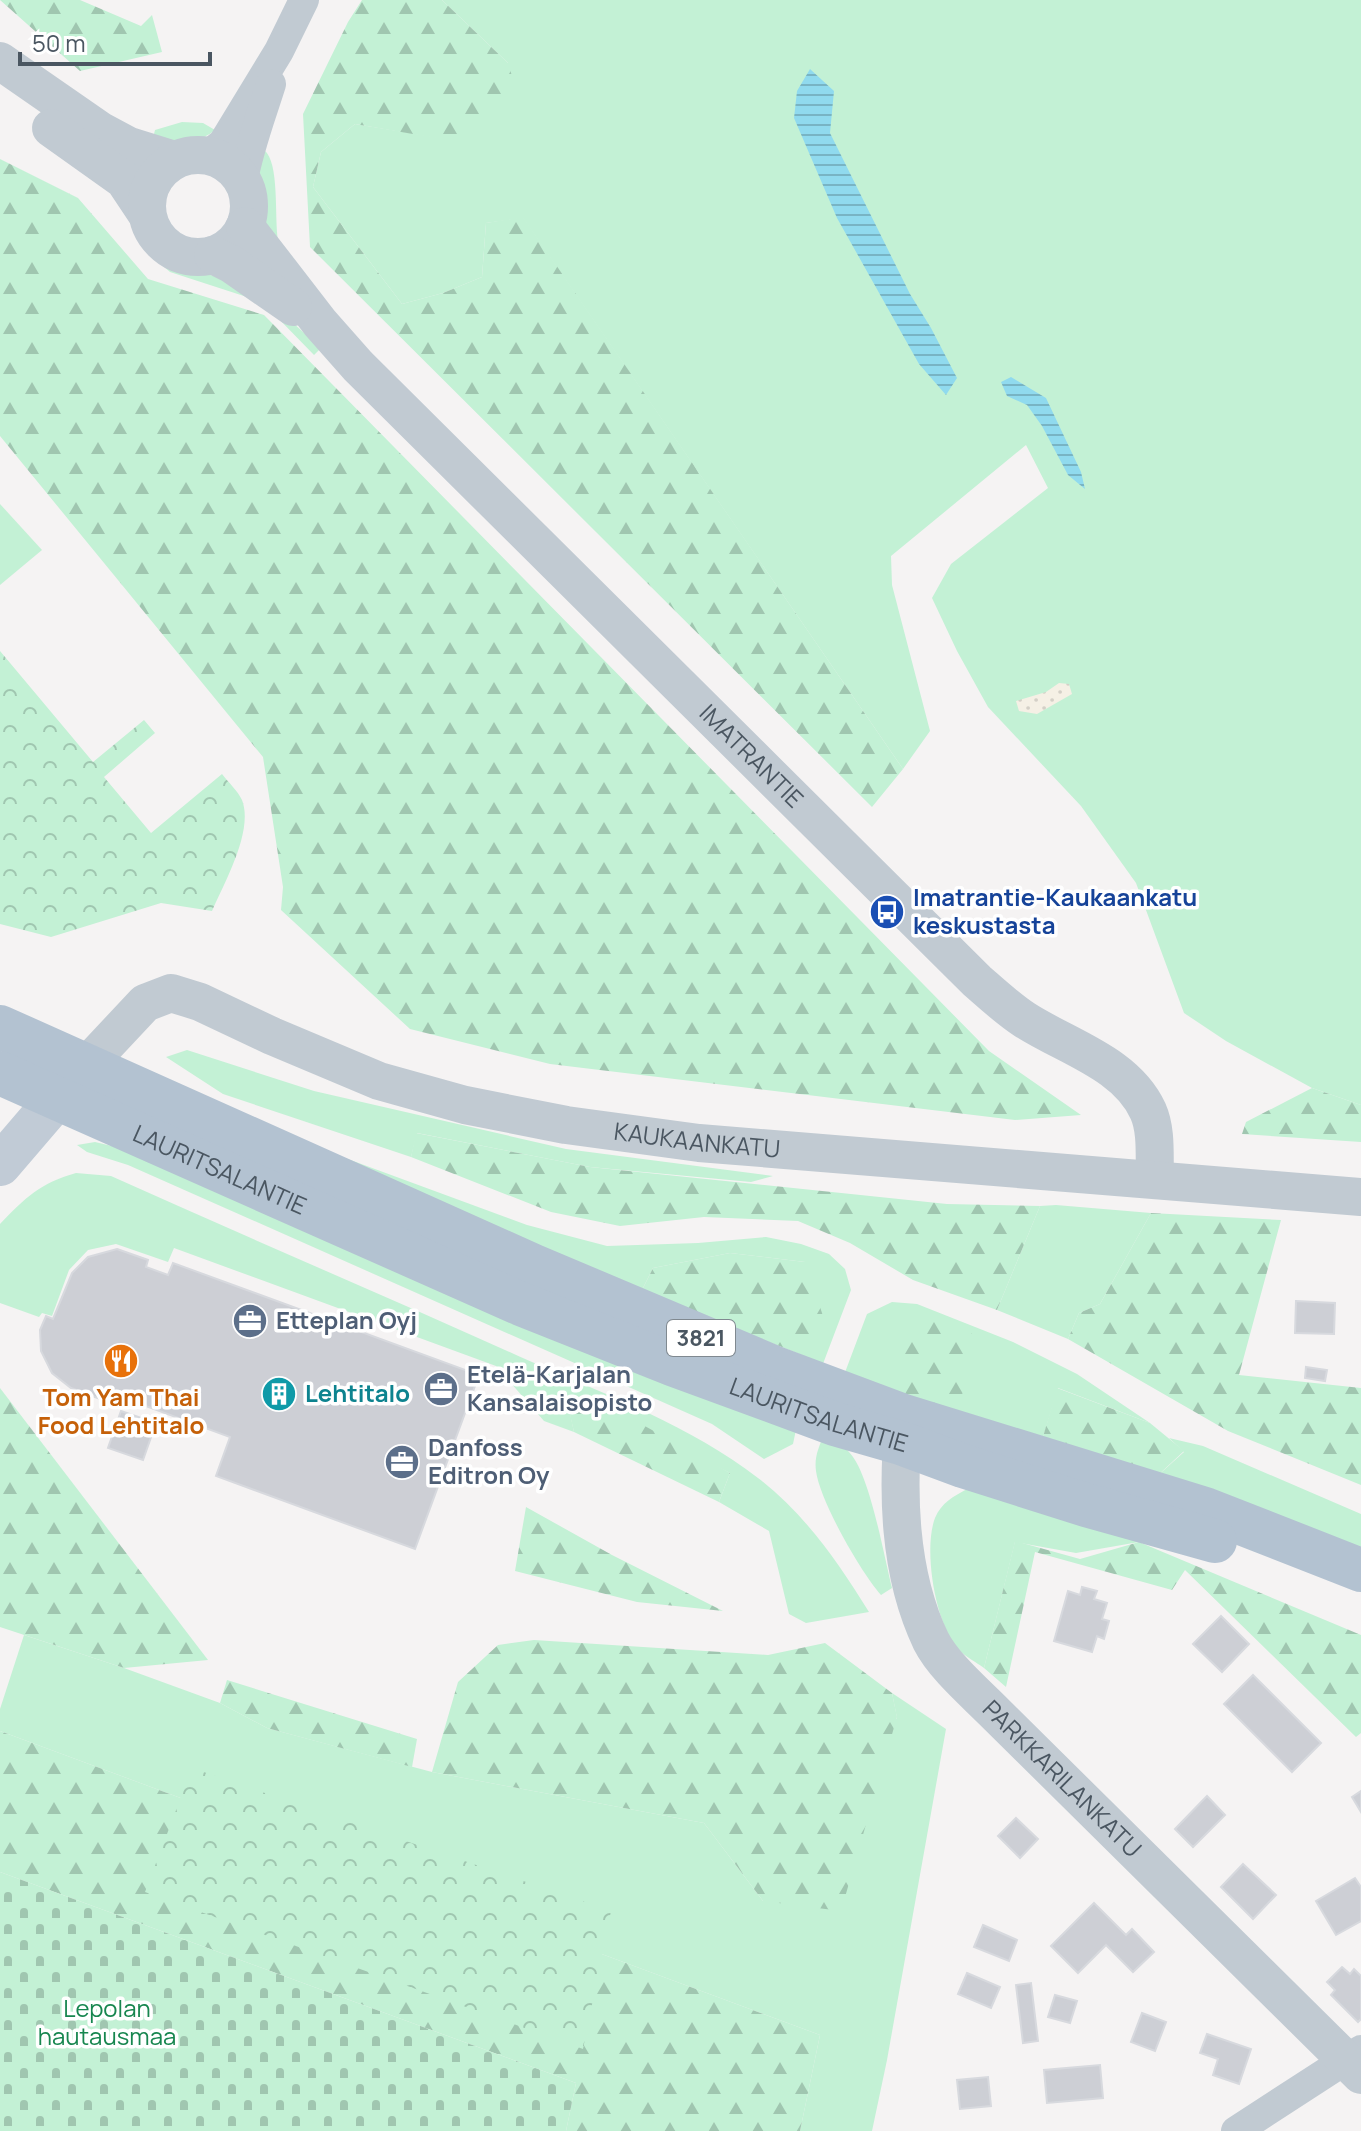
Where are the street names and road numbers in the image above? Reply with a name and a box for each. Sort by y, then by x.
street label: IMATRANTIE [693,696,811,814]
street label: KAUKAANKATU [612,1114,782,1165]
street label: LAURITSALANTIE [128,1116,312,1222]
road number: 3821 [667,1320,735,1356]
street label: LAURITSALANTIE [725,1369,912,1459]
street label: PARKKARILANKATU [976,1692,1150,1864]

